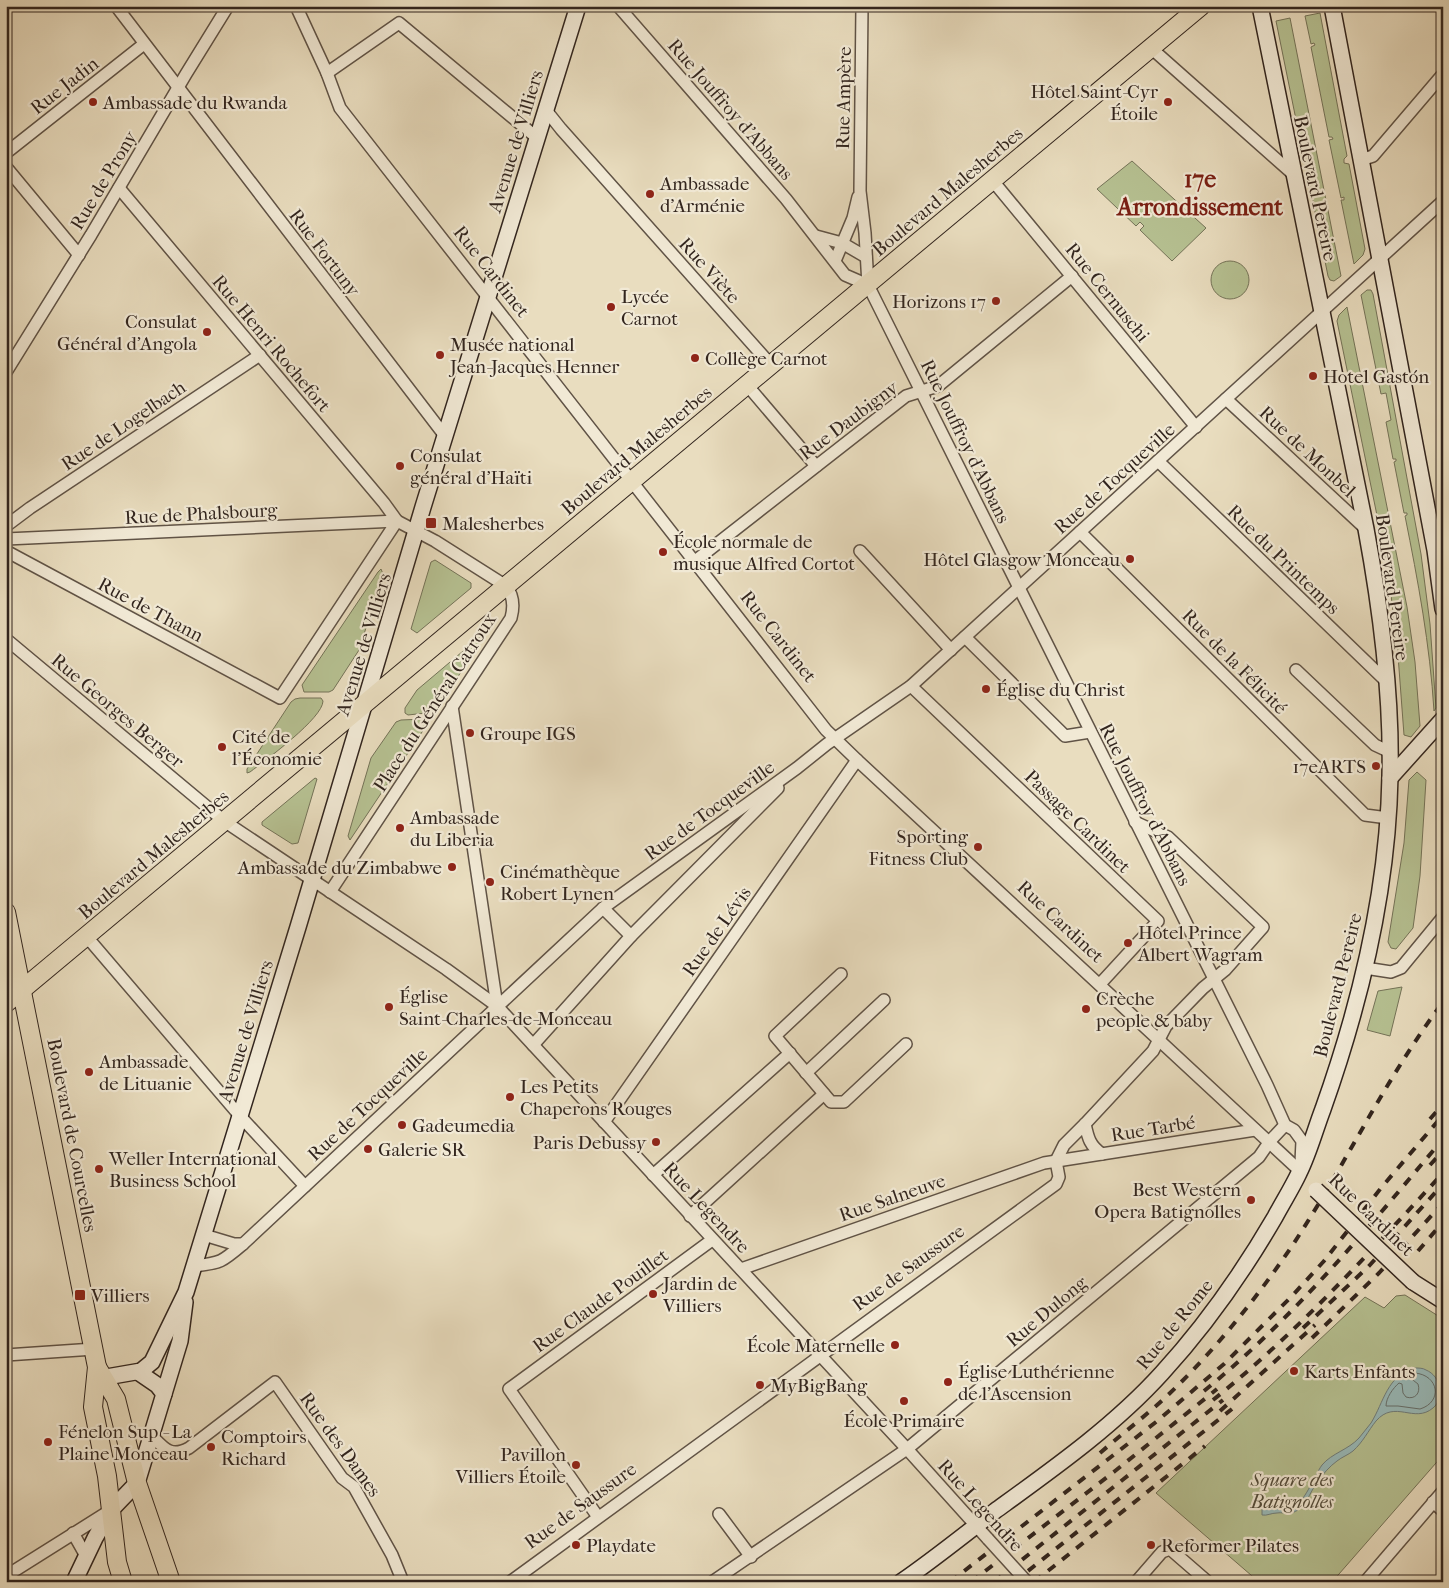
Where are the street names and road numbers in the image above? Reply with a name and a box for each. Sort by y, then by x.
street label: Rue Jouffroy d'Abbans [663,35,797,185]
street label: Rue Ampère [832,46,856,150]
street label: Rue Jadin [26,52,103,119]
street label: Avenue de Villiers [484,67,548,216]
street label: Boulevard Pereire [1289,114,1341,263]
street label: Boulevard Malesherbes [868,122,1027,261]
street label: Rue de Prony [66,127,142,234]
street label: Rue Fortuny [284,205,365,301]
street label: Rue Cardinet [449,221,534,322]
street label: Rue Viète [674,233,745,308]
street label: Rue Cernuschi [1061,239,1154,347]
street label: Rue Henri Rochefort [207,271,335,417]
street label: Rue Jouffroy d'Abbans [916,356,1014,527]
street label: Rue de Logelbach [57,376,190,475]
street label: Rue Daubigny [795,376,903,465]
street label: Boulevard Malesherbes [557,381,716,520]
street label: Rue de Monbel [1255,402,1360,502]
street label: Rue de Tocqueville [1050,419,1180,539]
street label: Rue de Phalsbourg [124,499,279,529]
street label: Rue du Printemps [1222,500,1344,619]
street label: Boulevard Pereire [1371,512,1413,662]
street label: Avenue de Villiers [332,570,396,719]
street label: Rue de Thann [94,573,207,647]
street label: Rue Cardinet [736,586,821,687]
street label: Rue de la Félicité [1177,605,1291,719]
street label: Place du Général Catroux [369,609,501,796]
street label: Rue Georges Berger [47,649,189,773]
street label: Rue Jouffroy d'Abbans [1095,719,1196,889]
street label: Rue de Tocqueville [640,756,779,865]
street label: Passage Cardinet [1020,766,1135,878]
street label: Boulevard Malesherbes [74,785,233,924]
street label: Rue Cardinet [1013,876,1108,967]
street label: Rue de Lévis [678,883,756,981]
street label: Boulevard Pereire [1309,911,1367,1060]
street label: Avenue de Villiers [214,957,278,1106]
street label: Boulevard de Courcelles [42,1037,102,1234]
street label: Rue de Tocqueville [303,1044,432,1166]
street label: Rue Tarbé [1109,1111,1197,1147]
street label: Rue Legendre [658,1157,754,1258]
street label: Rue Salneuve [836,1169,948,1226]
street label: Rue Cardinet [1324,1169,1419,1261]
street label: Rue de Saussure [848,1220,969,1316]
street label: Rue Claude Pouillet [528,1244,673,1357]
street label: Rue Dulong [1002,1271,1092,1352]
street label: Rue de Rome [1132,1275,1218,1374]
street label: Rue des Dames [295,1388,385,1501]
street label: Rue Legendre [933,1455,1028,1556]
street label: Rue de Saussure [520,1458,641,1554]

